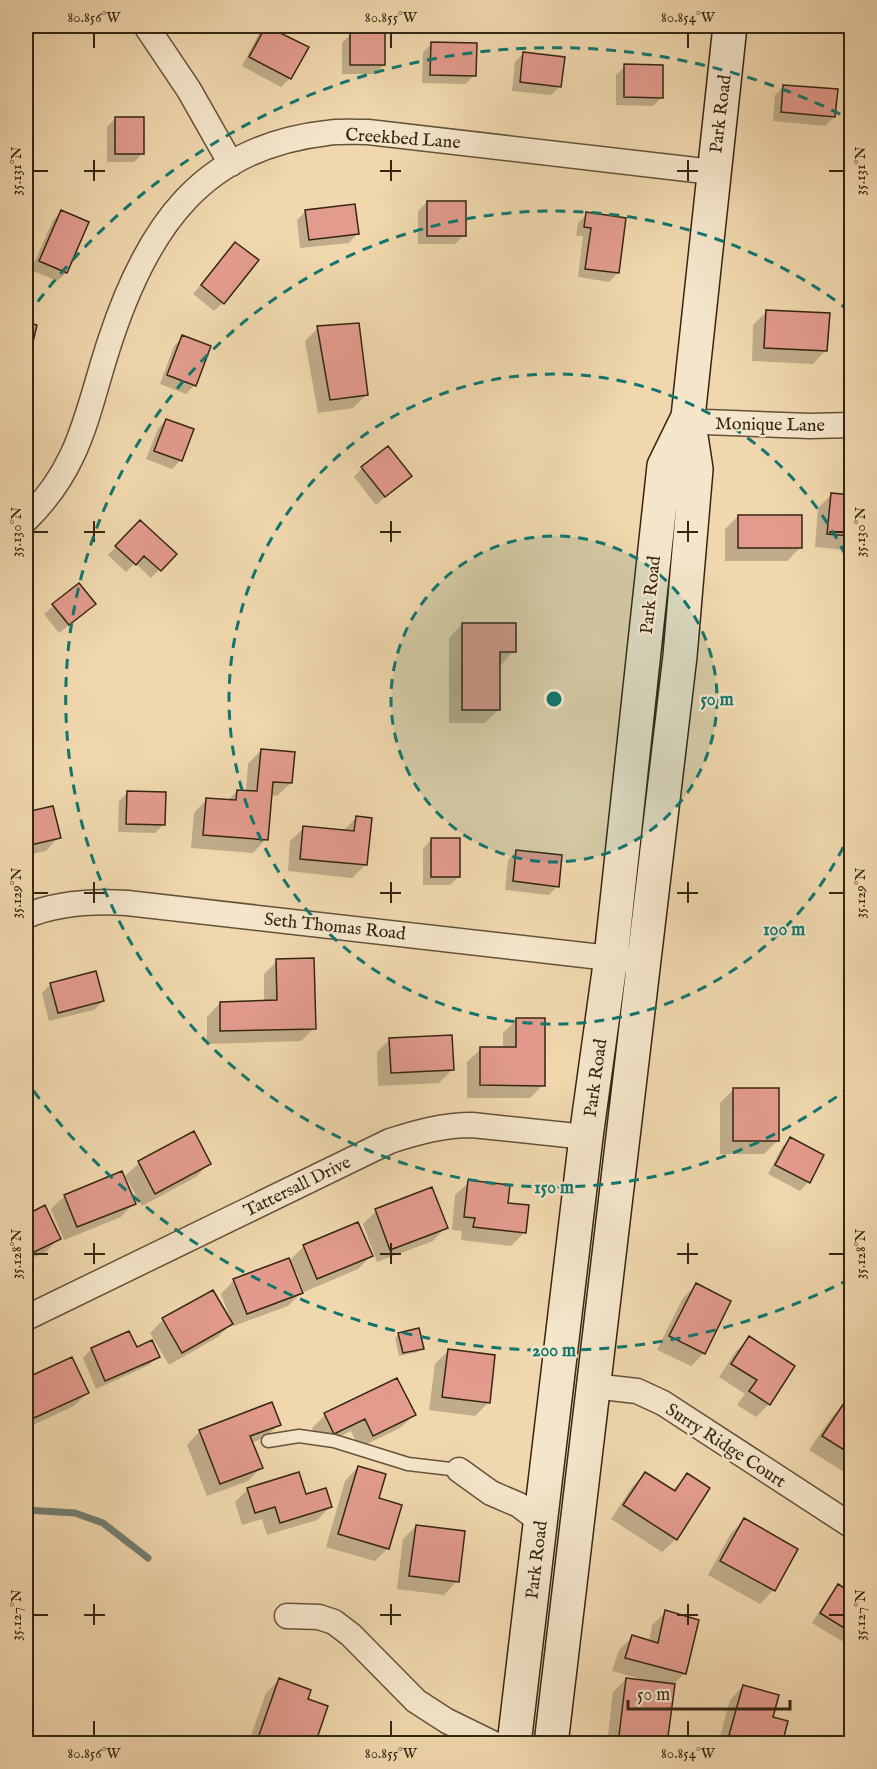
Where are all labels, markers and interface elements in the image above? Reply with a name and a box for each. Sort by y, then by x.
text: 80.856°W [67,8,121,27]
text: 80.855°W [365,8,418,27]
text: 80.854°W [661,8,716,27]
street label: Park Road [705,73,738,155]
street label: Creekbed Lane [345,124,461,155]
text: 35.131°N [7,147,26,195]
text: 35.131°N [851,147,870,195]
street label: Monique Lane [715,413,825,438]
text: 35.130°N [7,507,26,557]
text: 35.130°N [851,507,870,557]
street label: Park Road [636,554,667,636]
centre of rings [544,689,564,709]
text: 50 m [700,689,734,712]
text: 35.129°N [7,867,26,919]
text: 35.129°N [851,867,870,919]
street label: Seth Thomas Road [263,909,407,946]
text: 100 m [763,919,805,942]
street label: Park Road [580,1037,613,1119]
street label: Tattersall Drive [240,1151,355,1223]
text: 150 m [534,1177,574,1200]
text: 35.128°N [7,1229,26,1279]
text: 35.128°N [851,1229,870,1279]
text: 200 m [532,1340,576,1363]
street label: Surry Ridge Court [661,1399,790,1494]
street label: Park Road [521,1519,554,1601]
text: 35.127°N [7,1589,26,1641]
text: 35.127°N [851,1589,870,1641]
scale bar [628,1673,790,1711]
text: 50 m [637,1684,670,1707]
text: 80.856°W [67,1744,121,1763]
text: 80.855°W [365,1744,418,1763]
text: 80.854°W [661,1744,716,1763]

